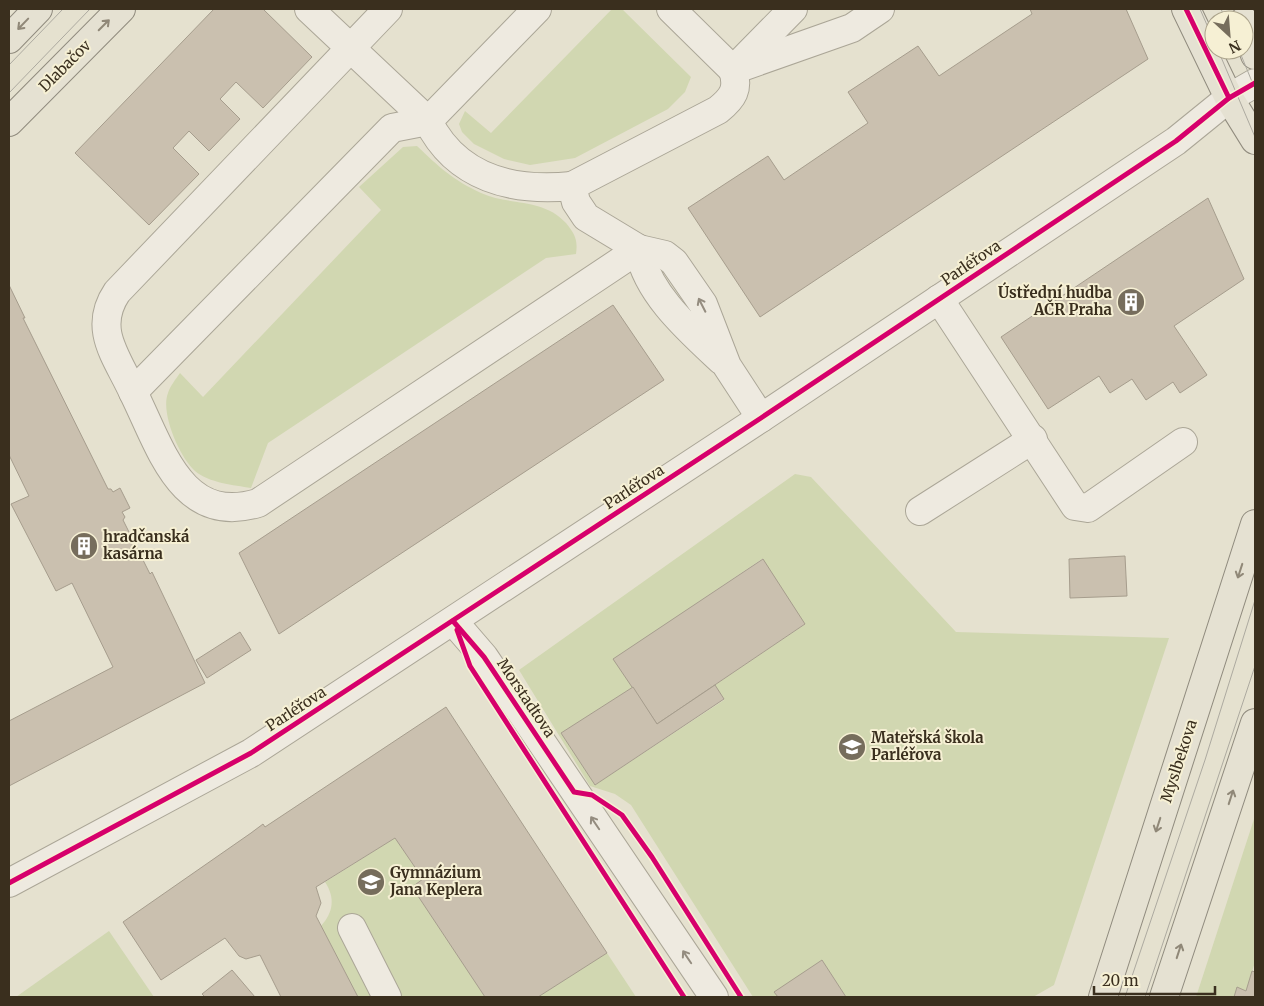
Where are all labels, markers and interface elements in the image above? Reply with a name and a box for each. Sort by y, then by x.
north arrow [1204,10,1254,60]
one-way arrow [17,18,29,30]
one-way arrow [98,20,110,32]
street label: Dlabačov [35,35,95,96]
text: N [1226,36,1244,57]
street label: Parléřova [937,236,1004,289]
place label: Ústřední hudba AČR Praha [998,282,1113,319]
building icon: Ústřední hudba AČR Praha [1116,287,1146,317]
one-way arrow [697,297,707,312]
street label: Parléřova [600,460,667,513]
place label: hradčanská kasárna [103,527,190,563]
building icon: hradčanská kasárna [69,531,99,561]
one-way arrow [1235,563,1245,579]
street label: Morstadtova [493,655,560,741]
street label: Parléřova [262,682,329,735]
street label: Myslbekova [1156,717,1201,805]
place label: Mateřská škola Parléřova [871,728,984,764]
school or university icon: Mateřská škola Parléřova [837,732,867,762]
one-way arrow [1226,789,1236,805]
one-way arrow [590,816,600,830]
one-way arrow [1153,817,1163,833]
place label: Gymnázium Jana Keplera [389,863,483,899]
school or university icon: Gymnázium Jana Keplera [356,867,386,897]
one-way arrow [1175,943,1185,959]
one-way arrow [681,950,692,964]
scale bar [1094,964,1215,996]
text: 20 m [1102,971,1139,990]

